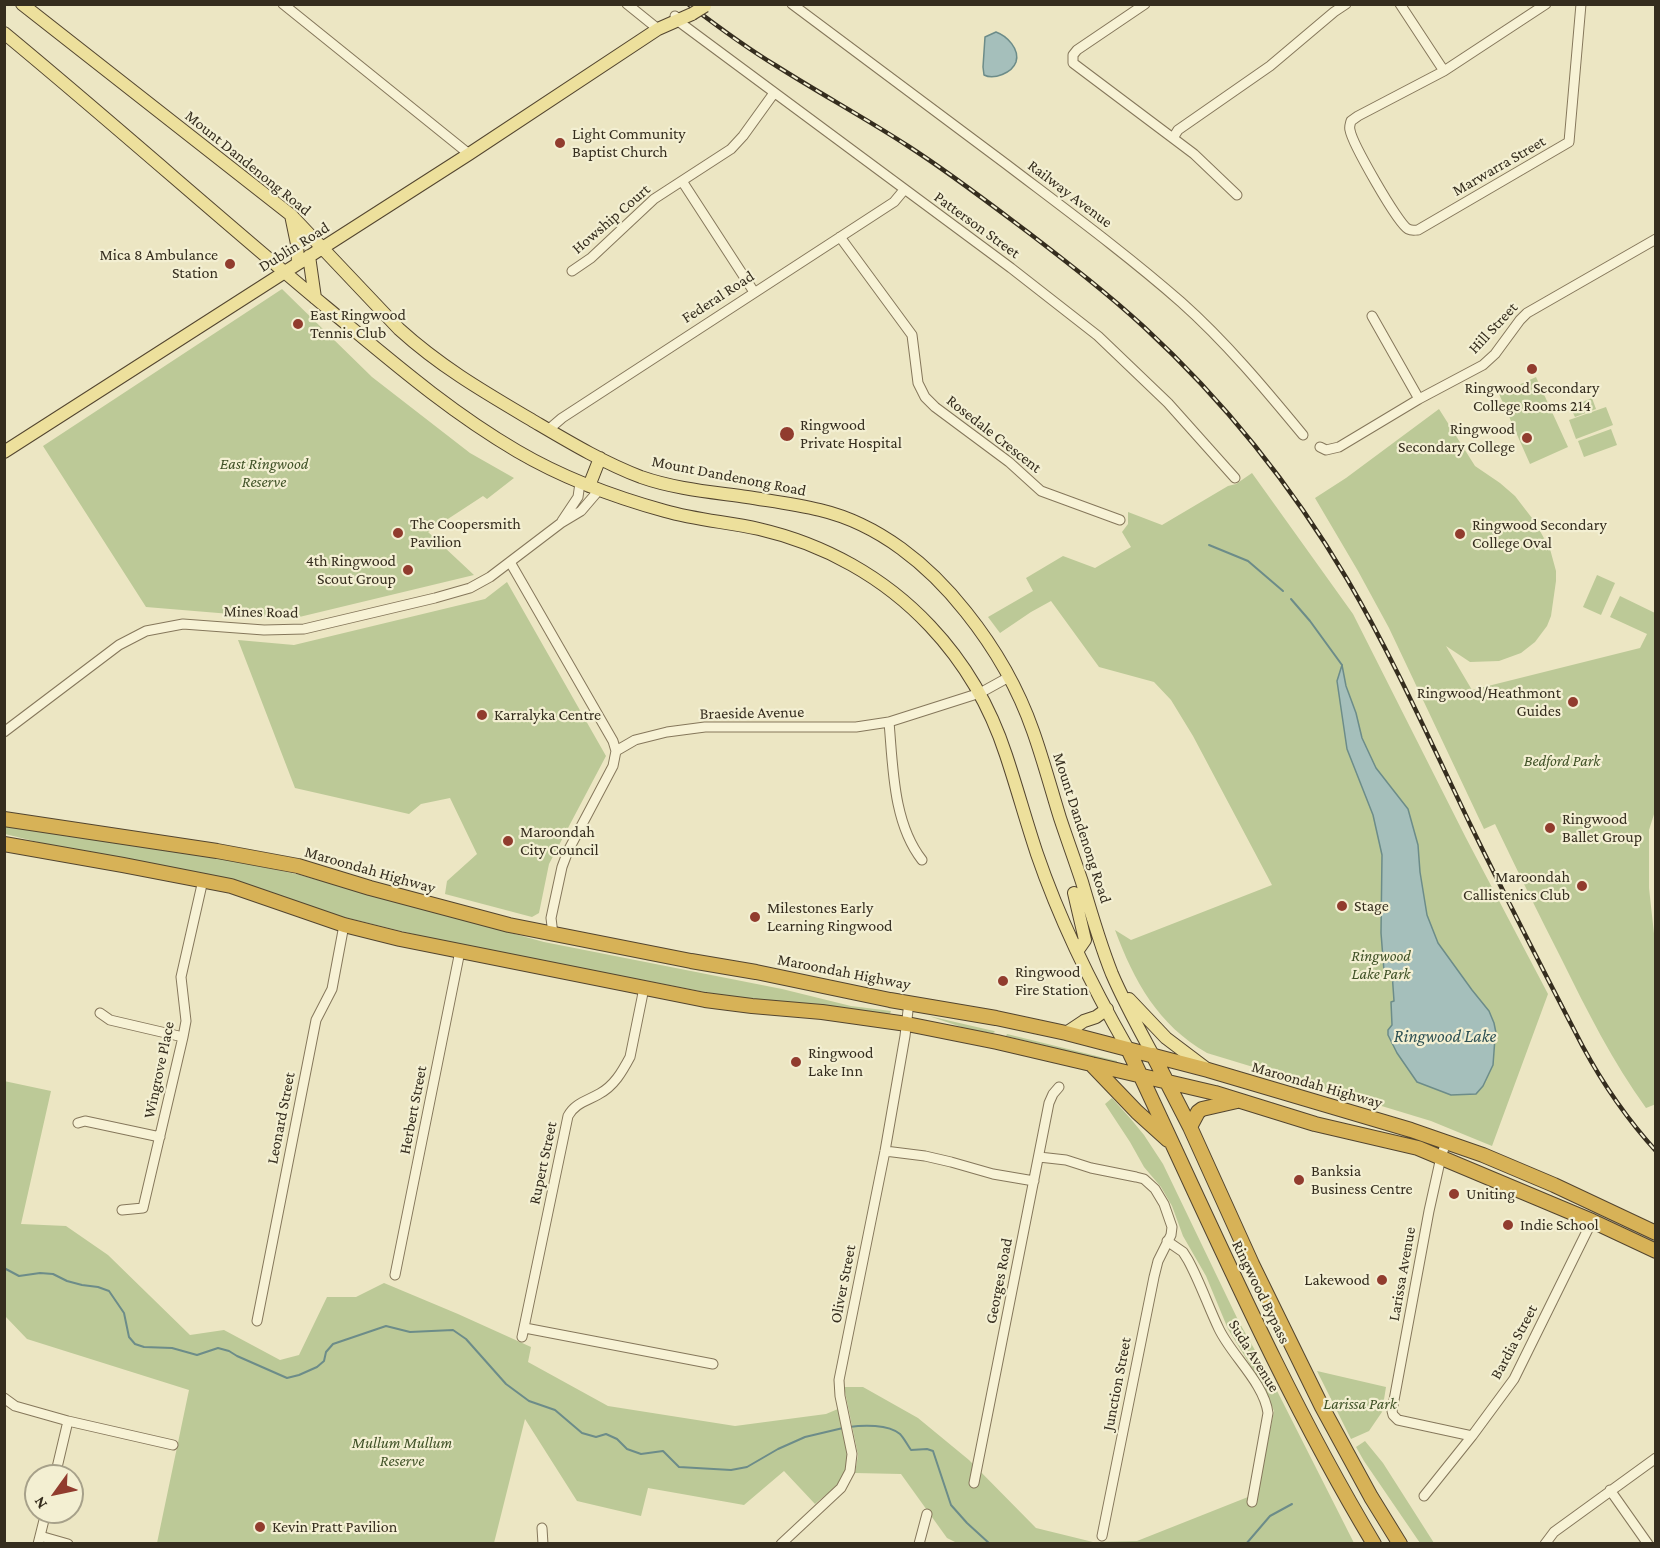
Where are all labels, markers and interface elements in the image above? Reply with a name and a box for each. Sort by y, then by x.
street label: Mount Dandenong Road [181,106,315,220]
place label: Light Community Baptist Church [572,124,686,162]
street label: Marwarra Street [1449,132,1549,200]
marker: Light Community Baptist Church [553,136,567,150]
street label: Railway Avenue [1024,156,1116,232]
street label: Howship Court [568,180,654,258]
street label: Patterson Street [930,187,1024,263]
street label: Dublin Road [255,218,333,276]
place label: Mica 8 Ambulance Station [99,245,218,283]
marker: Mica 8 Ambulance Station [223,257,237,271]
street label: Federal Road [678,266,758,328]
street label: Hill Street [1464,298,1522,358]
place label: East Ringwood Tennis Club [310,305,406,343]
marker: East Ringwood Tennis Club [291,317,305,331]
marker: Ringwood Secondary College Rooms 214 [1525,362,1539,376]
place label: Ringwood Secondary College Rooms 214 [1465,378,1599,416]
street label: Rosedale Crescent [943,391,1045,477]
place label: Ringwood Private Hospital [800,415,902,453]
place label: Ringwood Secondary College [1398,419,1515,457]
marker: Ringwood Private Hospital [778,425,796,443]
marker: Ringwood Secondary College [1520,431,1534,445]
street label: Mount Dandenong Road [650,452,808,500]
park label: East Ringwood Reserve [220,454,308,492]
place label: The Coopersmith Pavilion [410,514,521,552]
place label: Ringwood Secondary College Oval [1472,515,1607,553]
marker: The Coopersmith Pavilion [391,526,405,540]
marker: Ringwood Secondary College Oval [1453,527,1467,541]
place label: 4th Ringwood Scout Group [306,551,396,589]
marker: 4th Ringwood Scout Group [401,563,415,577]
street label: Mines Road [223,602,299,622]
place label: Ringwood/Heathmont Guides [1417,683,1561,721]
marker: Ringwood/Heathmont Guides [1566,695,1580,709]
street label: Braeside Avenue [700,702,804,724]
place label: Karralyka Centre [494,705,601,725]
marker: Karralyka Centre [475,708,489,722]
street label: Mount Dandenong Road [1049,750,1115,906]
park label: Bedford Park [1524,751,1600,771]
place label: Ringwood Ballet Group [1562,809,1642,847]
marker: Ringwood Ballet Group [1543,821,1557,835]
place label: Maroondah City Council [520,822,599,860]
marker: Maroondah City Council [501,834,515,848]
street label: Maroondah Highway [302,842,438,898]
place label: Maroondah Callistenics Club [1463,867,1570,905]
marker: Maroondah Callistenics Club [1575,879,1589,893]
place label: Stage [1354,896,1389,916]
place label: Milestones Early Learning Ringwood [767,898,893,936]
marker: Stage [1335,899,1349,913]
marker: Milestones Early Learning Ringwood [748,910,762,924]
park label: Ringwood Lake Park [1351,946,1411,984]
street label: Maroondah Highway [776,950,912,994]
place label: Ringwood Fire Station [1015,962,1088,1000]
marker: Ringwood Fire Station [996,974,1010,988]
street label: Wingrove Place [139,1020,179,1120]
water label: Ringwood Lake [1394,1025,1496,1047]
place label: Ringwood Lake Inn [808,1043,873,1081]
marker: Ringwood Lake Inn [789,1055,803,1069]
street label: Maroondah Highway [1249,1057,1385,1113]
street label: Herbert Street [395,1064,431,1156]
street label: Leonard Street [263,1070,299,1166]
street label: Rupert Street [525,1120,561,1206]
place label: Banksia Business Centre [1311,1161,1413,1199]
marker: Banksia Business Centre [1292,1173,1306,1187]
place label: Uniting [1466,1184,1515,1204]
marker: Uniting [1447,1187,1461,1201]
place label: Indie School [1520,1215,1599,1235]
marker: Indie School [1501,1218,1515,1232]
street label: Larissa Avenue [1384,1225,1420,1323]
street label: Georges Road [981,1237,1017,1325]
street label: Ringwood Bypass [1228,1237,1294,1347]
street label: Oliver Street [826,1243,860,1325]
place label: Lakewood [1304,1270,1370,1290]
marker: Lakewood [1375,1273,1389,1287]
street label: Bardia Street [1486,1301,1542,1383]
street label: Suda Avenue [1224,1316,1284,1396]
street label: Junction Street [1099,1336,1135,1432]
park label: Larissa Park [1323,1394,1397,1414]
park label: Mullum Mullum Reserve [352,1433,452,1471]
north arrow [24,1464,84,1524]
text: N [30,1494,50,1512]
place label: Kevin Pratt Pavilion [272,1517,397,1537]
marker: Kevin Pratt Pavilion [253,1520,267,1534]

